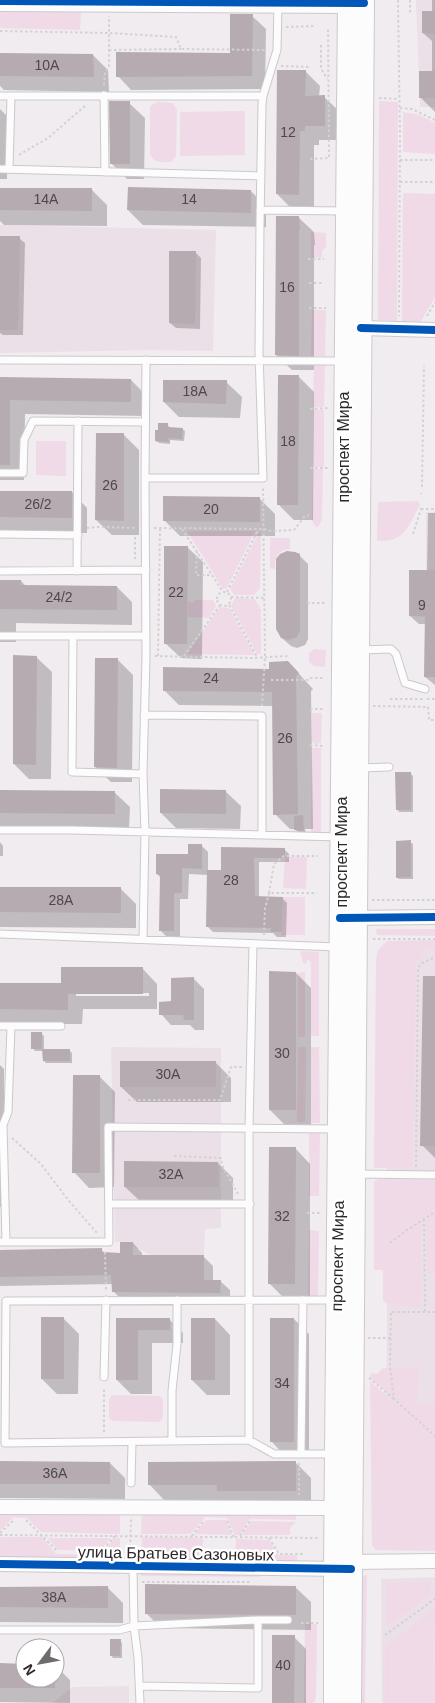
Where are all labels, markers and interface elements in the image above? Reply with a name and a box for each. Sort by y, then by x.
house number: 10А [35,57,60,73]
house number: 12 [280,124,296,140]
house number: 14А [34,191,59,207]
house number: 14 [181,191,197,207]
house number: 16 [279,279,295,295]
house number: 18А [183,383,208,399]
street label: проспект Мира [335,391,352,503]
house number: 18 [280,433,296,449]
house number: 26 [102,477,118,493]
house number: 26/2 [24,496,52,512]
house number: 20 [203,501,219,517]
house number: 22 [168,584,184,600]
house number: 24/2 [45,589,73,605]
house number: 9 [418,597,426,613]
house number: 24 [203,670,219,686]
house number: 26 [277,730,293,746]
street label: проспект Мира [333,796,350,908]
house number: 28 [223,872,239,888]
house number: 28А [49,892,74,908]
house number: 30 [274,1045,290,1061]
house number: 30А [156,1066,181,1082]
house number: 32А [159,1166,184,1182]
street label: проспект Мира [328,1200,347,1312]
house number: 32 [274,1208,290,1224]
house number: 34 [274,1375,290,1391]
house number: 36А [43,1465,68,1481]
street label: улица Братьев Сазоновых [78,1543,274,1564]
house number: 38А [42,1589,67,1605]
north arrow [15,1638,65,1688]
house number: 40 [275,1657,291,1673]
text: N [20,1661,38,1678]

